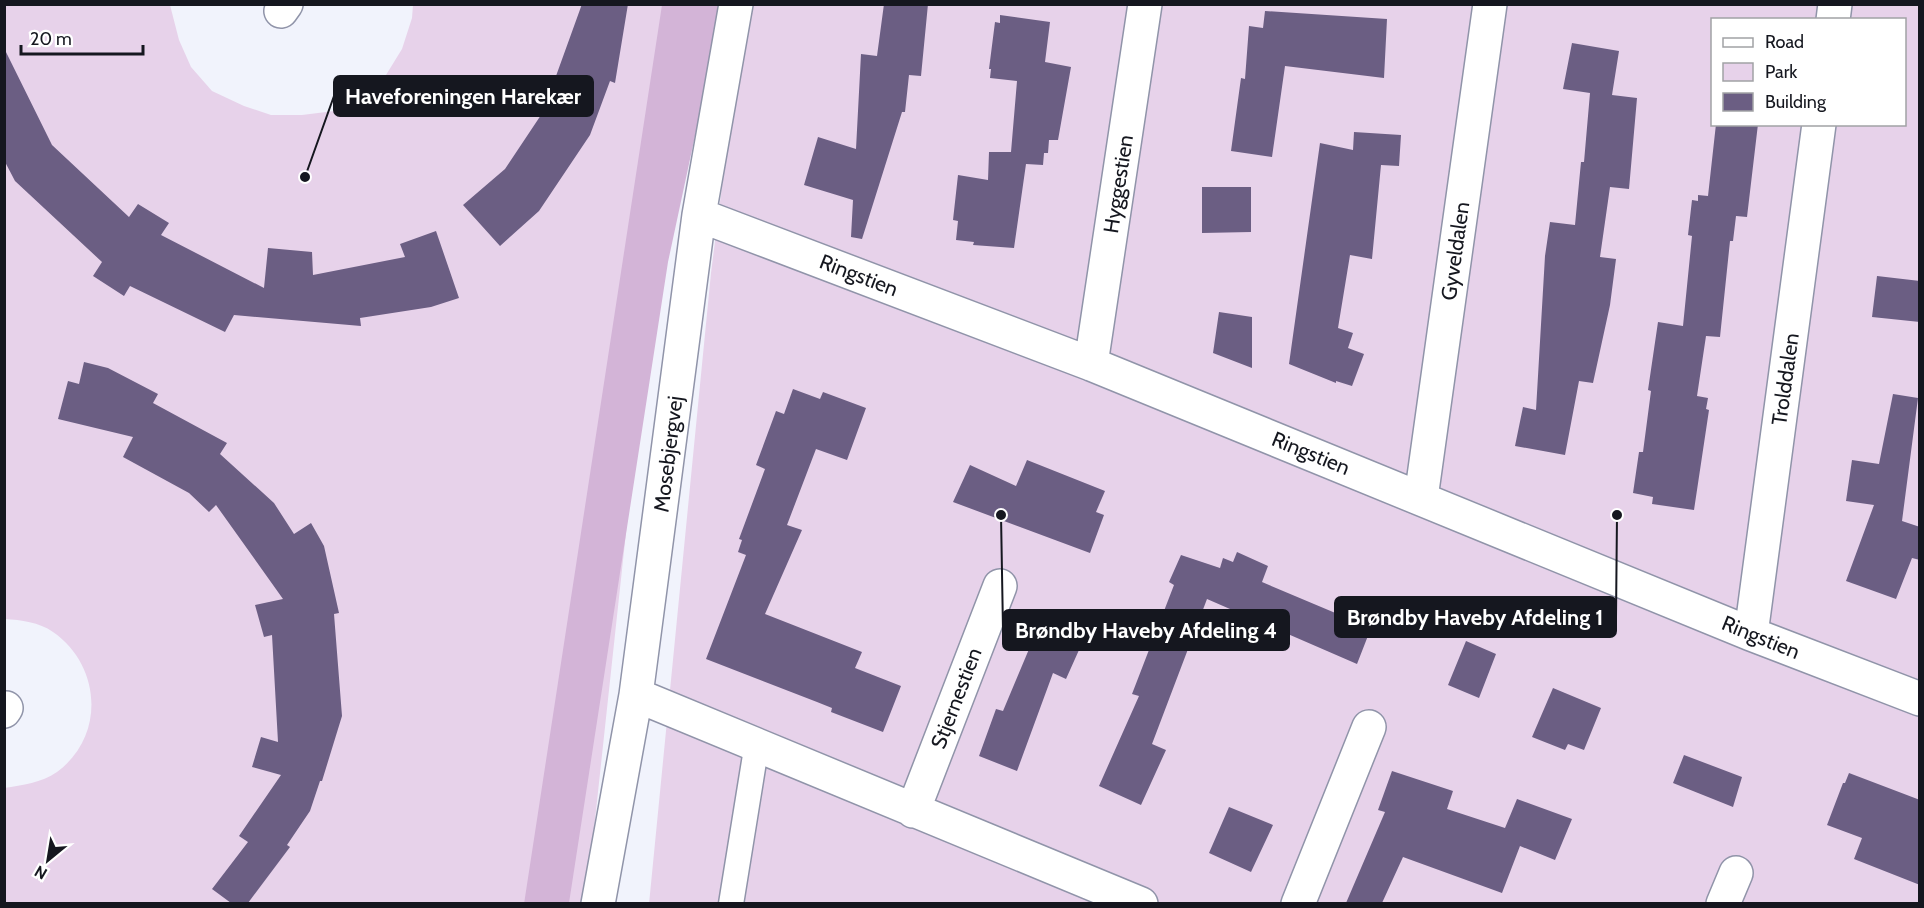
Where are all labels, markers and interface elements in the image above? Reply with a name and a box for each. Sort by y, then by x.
scale bar [21,18,142,56]
legend [1711,18,1906,126]
text: 20 m [30,28,72,50]
text: Road [1765,31,1804,53]
text: Park [1765,61,1798,83]
callout: Haveforeningen Harekær [334,76,593,116]
text: Haveforeningen Harekær [345,83,582,110]
text: Building [1765,91,1827,113]
street label: Hyggestien [1098,133,1138,235]
street label: Gyveldalen [1436,200,1474,302]
street label: Ringstien [816,249,902,301]
street label: Trolddalen [1766,331,1804,427]
street label: Mosebjergvej [648,394,689,514]
street label: Ringstien [1268,426,1354,480]
callout: Brøndby Haveby Afdeling 1 [1335,597,1616,637]
text: Brøndby Haveby Afdeling 1 [1347,604,1603,631]
callout: Brøndby Haveby Afdeling 4 [1003,610,1289,650]
street label: Ringstien [1718,610,1804,664]
text: Brøndby Haveby Afdeling 4 [1015,617,1277,644]
street label: Stjernestien [925,644,988,752]
north arrow [18,830,78,890]
text: N [31,862,50,884]

